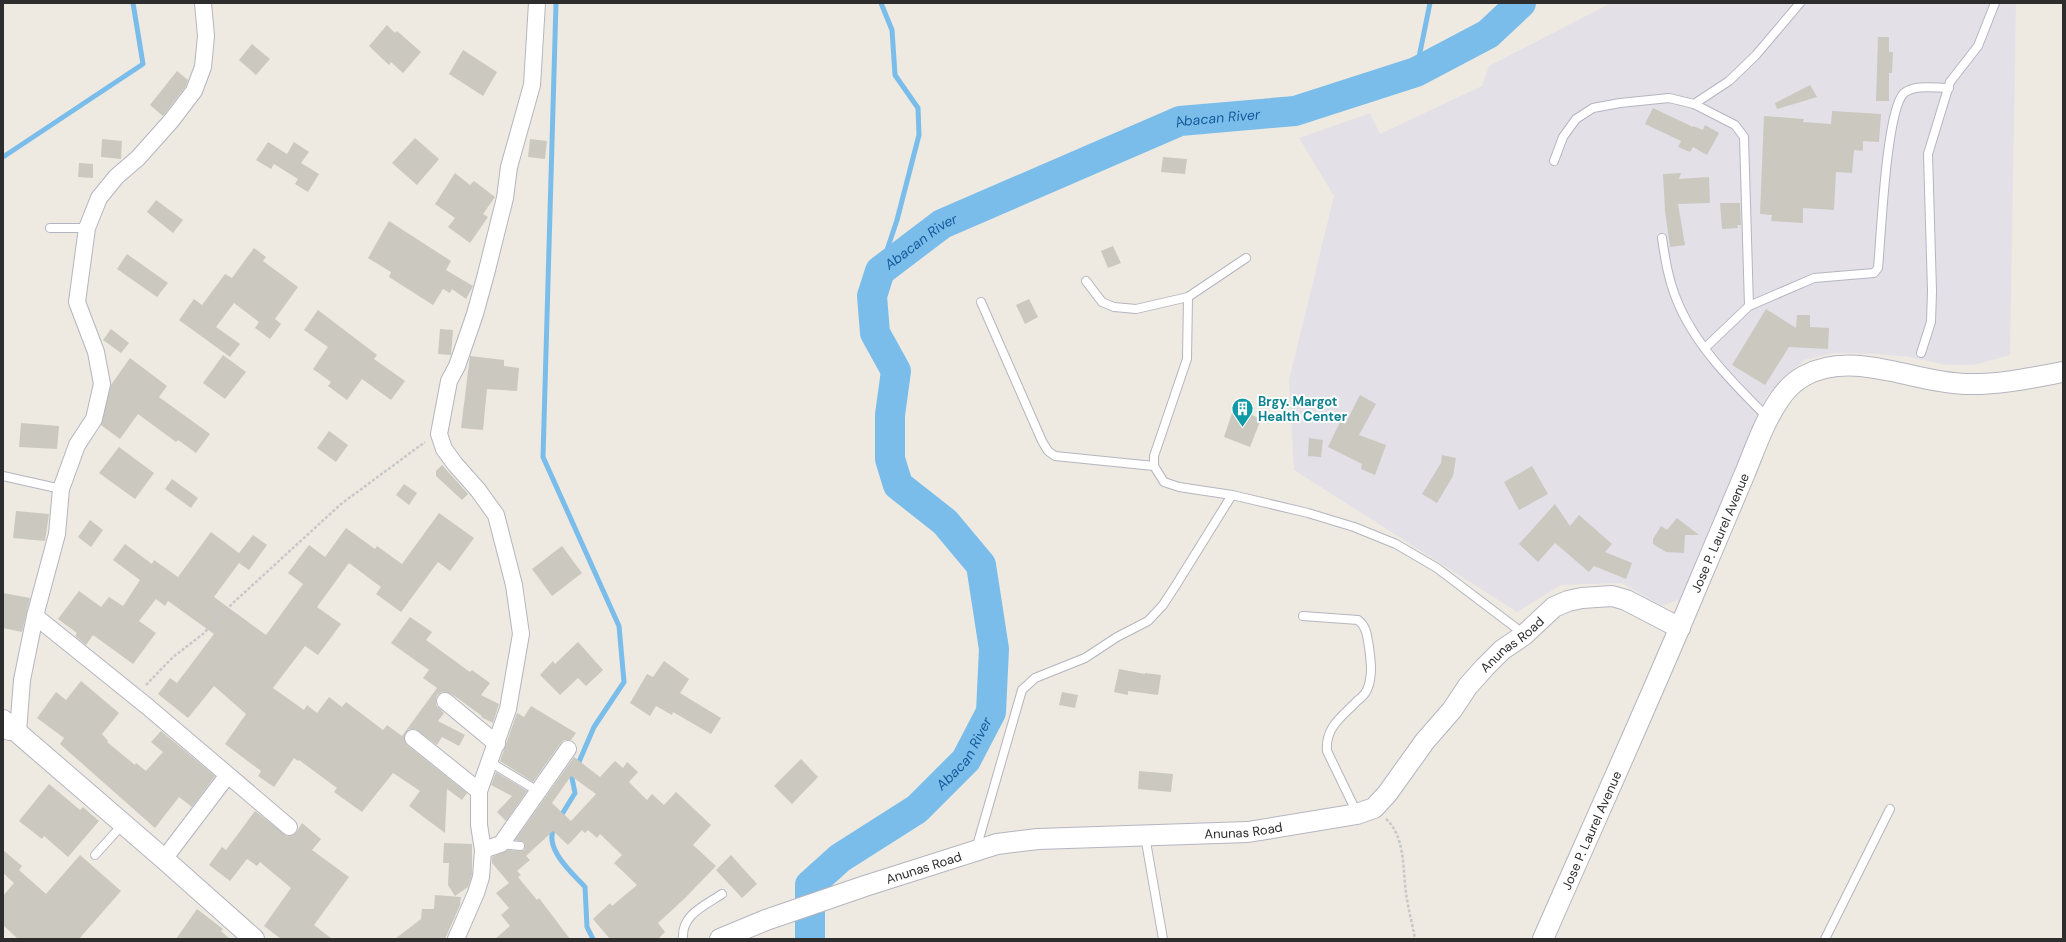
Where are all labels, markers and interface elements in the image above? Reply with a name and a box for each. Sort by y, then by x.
water label: Abacan River [1171,105,1262,132]
water label: Abacan River [880,209,961,274]
place label: Brgy. Margot Health Center [1258,393,1348,425]
building icon: Brgy. Margot Health Center [1229,395,1255,428]
street label: Jose P. Laurel Avenue [1687,471,1753,595]
street label: Anunas Road [1477,613,1548,676]
water label: Abacan River [931,713,996,795]
street label: Jose P. Laurel Avenue [1558,768,1625,893]
street label: Anunas Road [1204,818,1284,842]
street label: Anunas Road [884,848,964,888]

